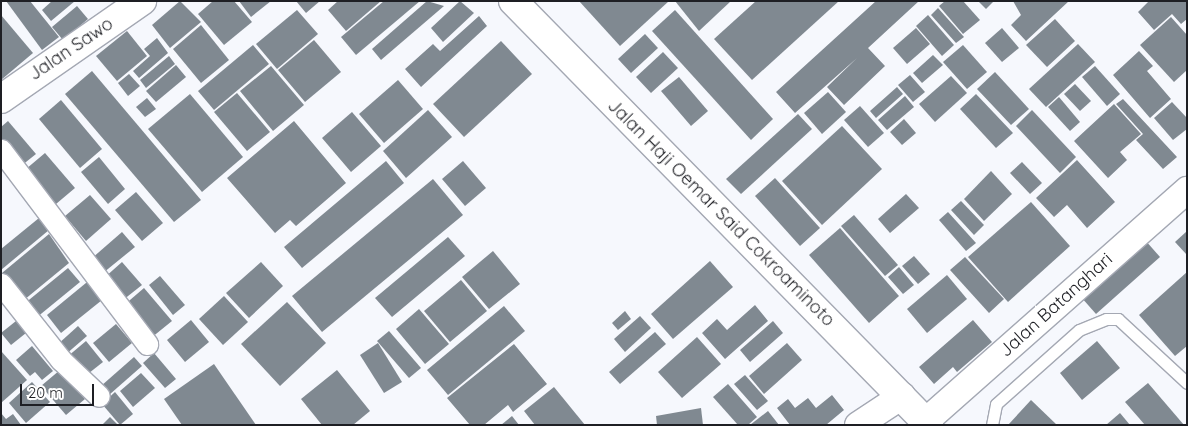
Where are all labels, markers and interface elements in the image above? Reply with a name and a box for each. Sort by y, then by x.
street label: Jalan Sawo [25,13,117,85]
street label: Jalan Haji Oemar Said Cokroaminoto [603,95,839,331]
street label: Jalan Batanghari [995,249,1117,361]
scale bar [22,374,96,406]
text: 20 m [28,383,63,402]

